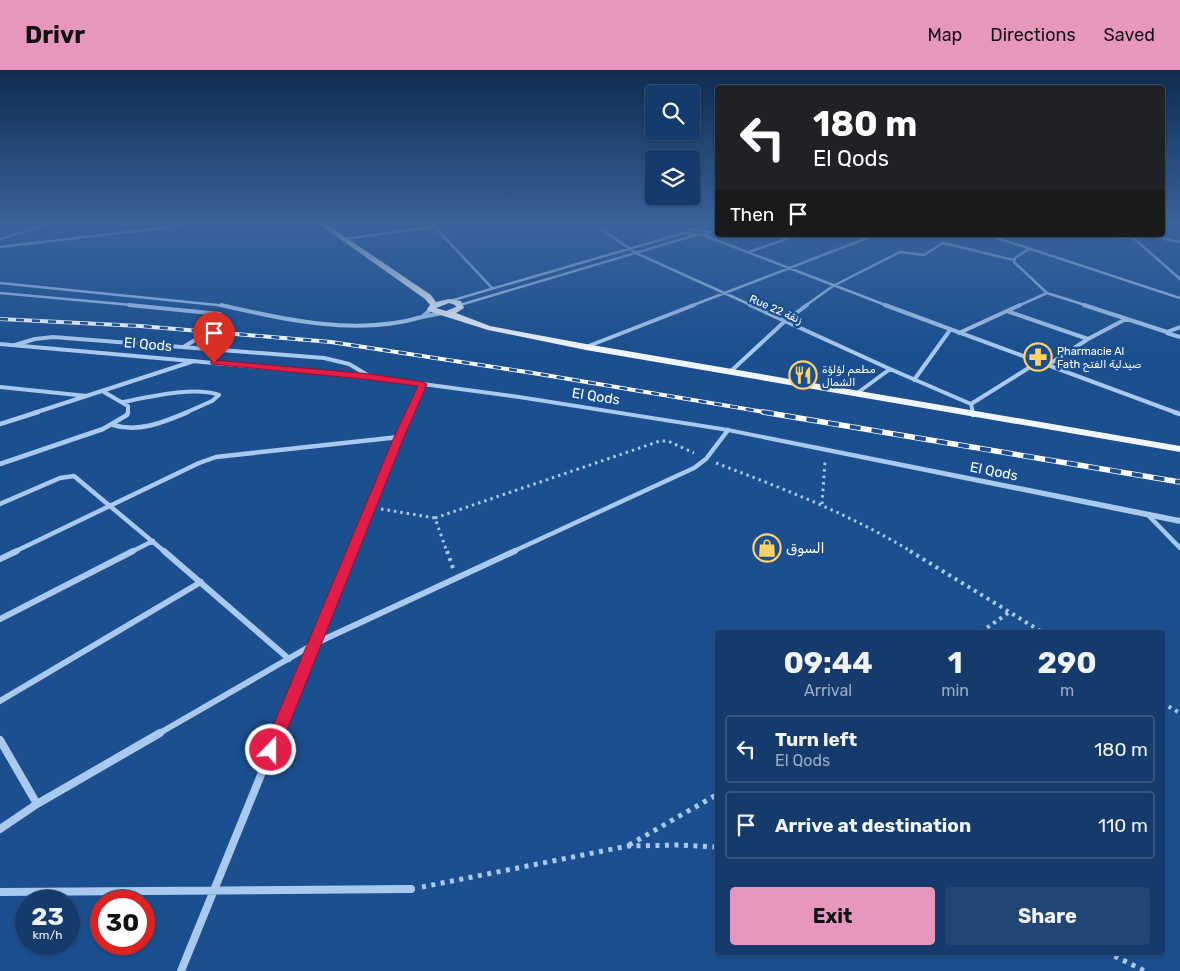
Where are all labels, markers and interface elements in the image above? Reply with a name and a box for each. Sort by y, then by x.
text: Drivr [25,21,85,49]
text: Map [927,24,962,46]
text: Directions [990,24,1076,46]
text: Saved [1104,24,1155,46]
map controls [645,85,700,205]
button: search [645,85,700,140]
text: 180 m [813,103,917,145]
icon: left [730,105,795,170]
text: El Qods [813,145,889,172]
button: layers [645,150,700,205]
icon: arrive [784,200,812,228]
text: Then [730,203,774,226]
street label: Rue 22 زنقة [747,292,805,327]
pin [193,312,235,363]
icon: arrive [200,319,228,347]
street label: El Qods [123,334,173,355]
pharmacy icon: Pharmacie Al Fath صيدلية الفتح [1023,342,1053,372]
place label: Pharmacie Al Fath صيدلية الفتح [1057,345,1141,373]
restaurant icon: مطعم لؤلؤة الشمال [788,360,818,390]
place label: مطعم لؤلؤة الشمال [822,363,876,389]
street label: El Qods [571,384,621,409]
street label: El Qods [969,459,1019,484]
shop icon: السوق [752,533,782,563]
place label: السوق [786,540,825,557]
text: 09:44 [783,645,873,681]
text: 1 [948,645,963,681]
text: 290 [1037,645,1097,681]
text: Arrival [804,681,852,700]
text: min [941,681,969,700]
text: m [1060,681,1074,700]
position arrow [244,723,296,775]
text: Turn left [775,728,857,751]
icon: left [732,735,760,763]
text: 180 m [1094,738,1148,761]
text: El Qods [775,751,830,770]
icon: arrive [732,811,760,839]
text: Arrive at destination [775,814,971,837]
text: 110 m [1098,814,1148,837]
button: Exit [730,887,935,945]
button: Share [945,887,1150,945]
speed limit sign: 30 [90,890,155,955]
text: 23 [31,902,64,931]
text: km/h [33,928,62,942]

